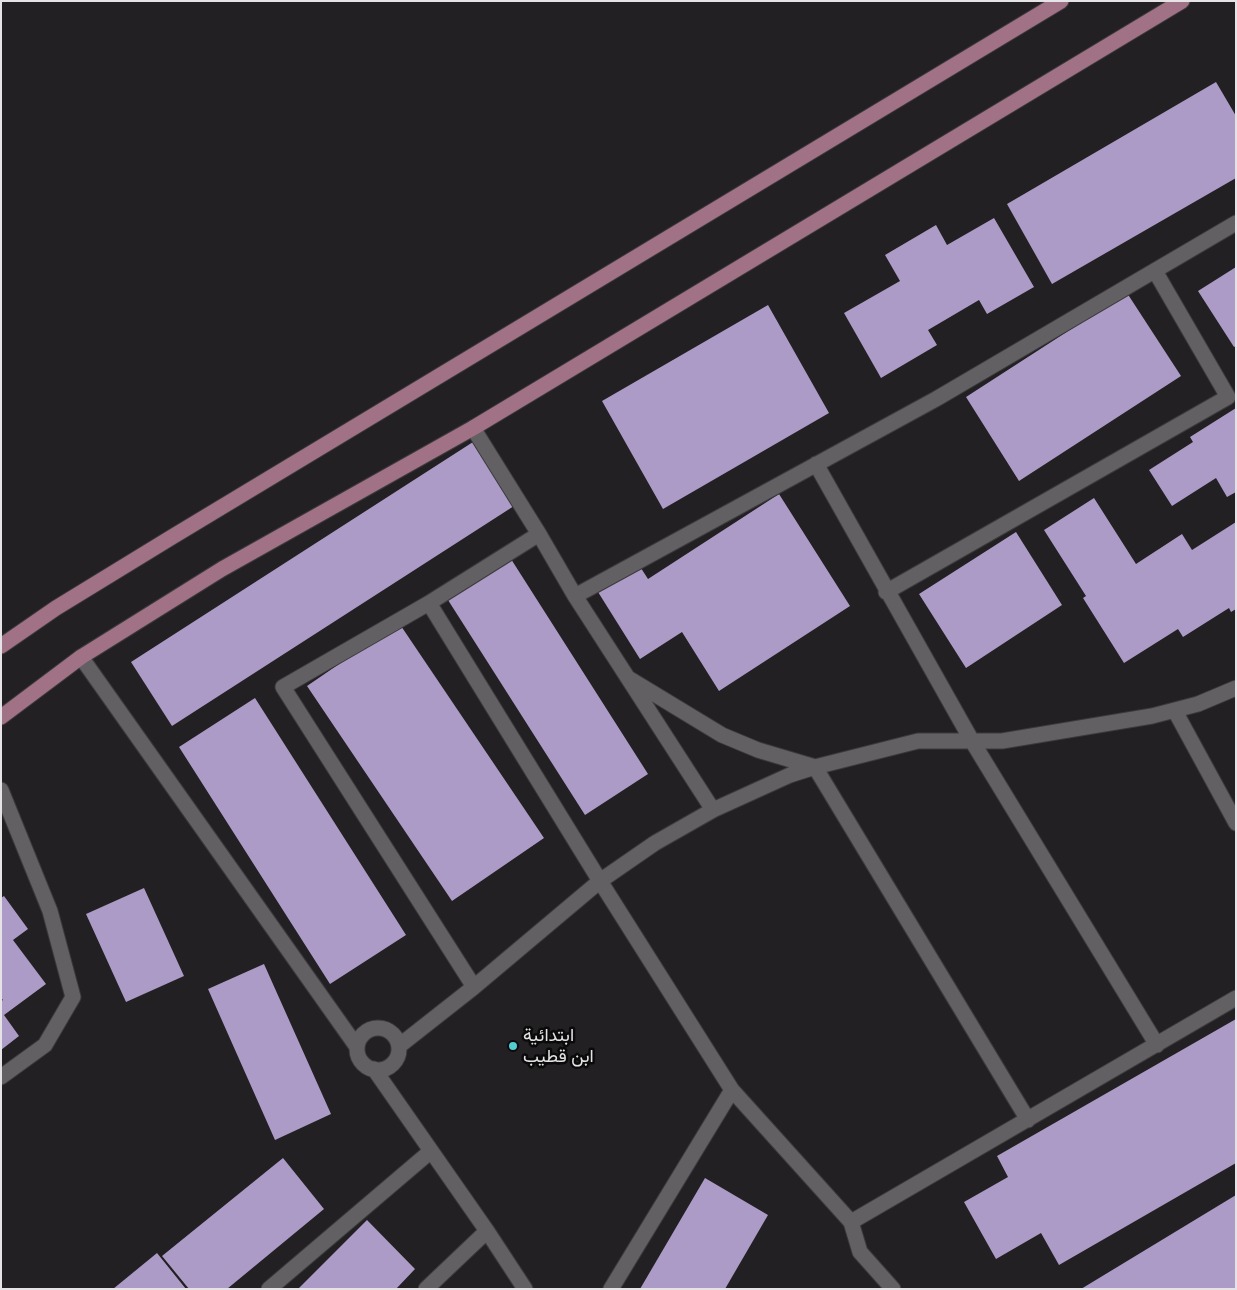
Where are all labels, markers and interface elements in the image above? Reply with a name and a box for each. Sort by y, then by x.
place label: ابتدائية ابن قطيب [523,1025,594,1068]
marker: ابتدائية ابن قطيب [507,1040,519,1052]

